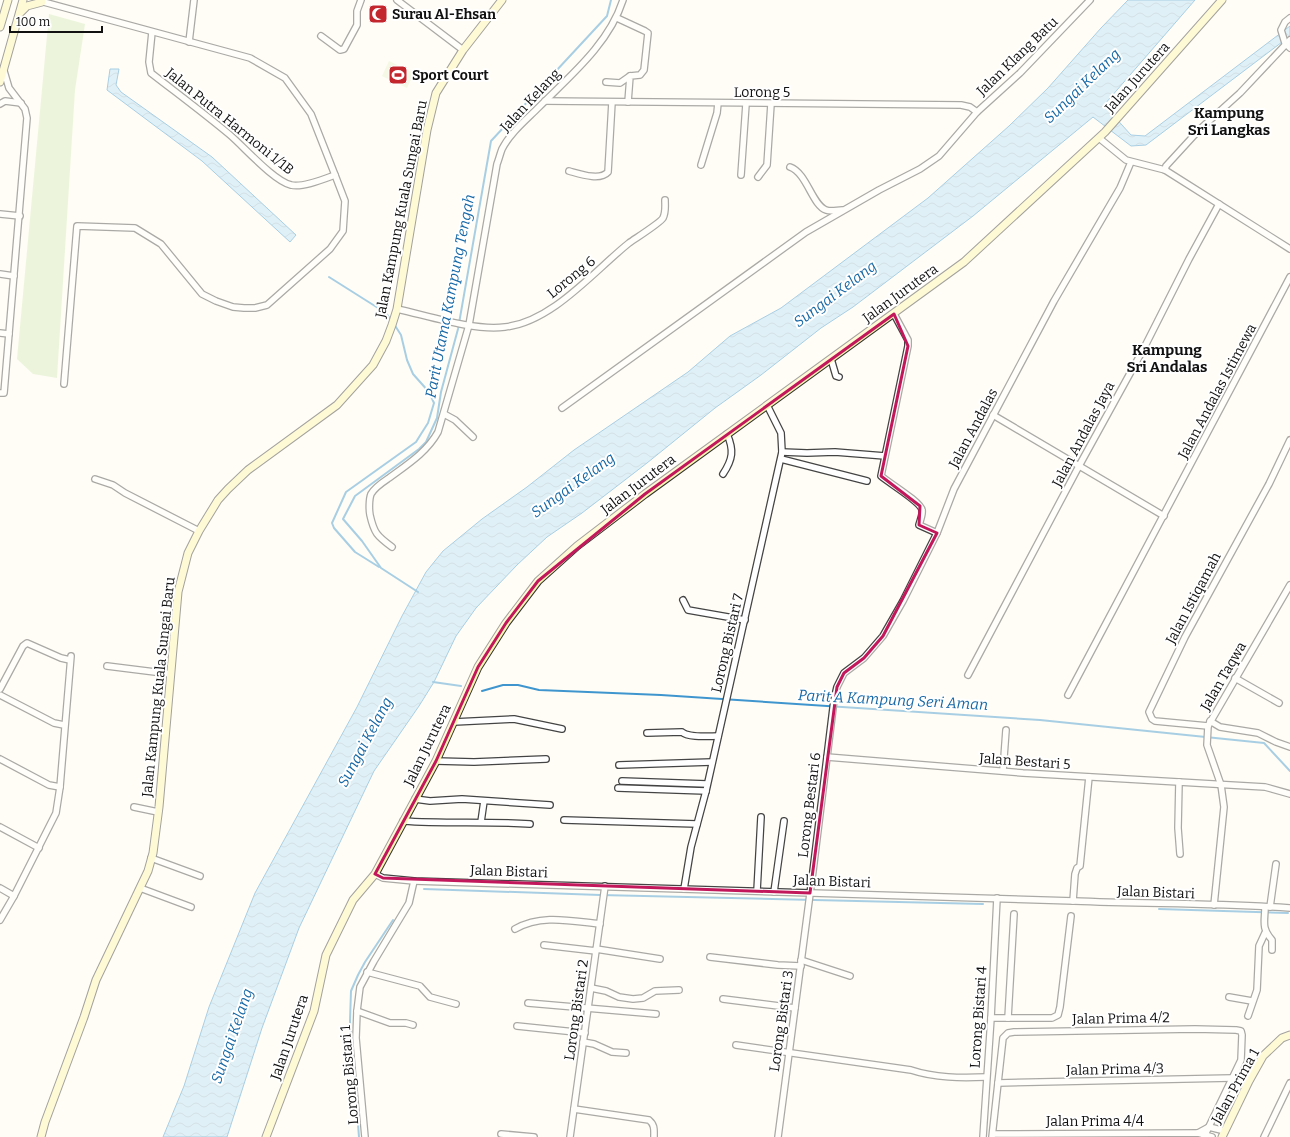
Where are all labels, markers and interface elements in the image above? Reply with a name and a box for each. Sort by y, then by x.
mosque icon: Surau Al-Ehsan [367,3,389,25]
place label: Surau Al-Ehsan [392,6,496,23]
scale bar [10,8,102,34]
street label: Jalan Klang Batu [973,13,1062,100]
text: 100 m [16,15,51,29]
street label: Jalan Jurutera [1101,38,1174,117]
water label: Sungai Kelang [1040,45,1124,127]
street label: Jalan Putra Harmoni 1/1B [161,64,297,178]
sports icon: Sport Court [387,64,409,86]
street label: Jalan Kelang [496,65,564,136]
place label: Sport Court [412,67,489,84]
street label: Lorong 5 [734,84,790,101]
street label: Jalan Kampung Kuala Sungai Baru [372,99,431,320]
district label: Kampung Sri Langkas [1188,104,1270,139]
water label: Parit Utama Kampung Tengah [421,192,479,399]
street label: Lorong 6 [544,253,599,302]
water label: Sungai Kelang [790,257,880,331]
street label: Jalan Jurutera [858,260,942,327]
street label: Jalan Andalas Istimewa [1174,321,1260,463]
district label: Kampung Sri Andalas [1126,341,1208,376]
street label: Jalan Andalas Jaya [1048,378,1119,491]
street label: Jalan Andalas [945,386,1002,472]
water label: Sungai Kelang [528,449,618,521]
street label: Jalan Jurutera [597,451,679,519]
street label: Jalan Istiqamah [1162,549,1225,648]
street label: Jalan Kampung Kuala Sungai Baru [138,576,179,799]
street label: Lorong Bistari 7 [708,592,747,694]
street label: Jalan Taqwa [1196,639,1250,715]
water label: Parit A Kampung Seri Aman [798,686,988,714]
water label: Sungai Kelang [334,694,396,790]
street label: Jalan Jurutera [400,701,455,790]
street label: Jalan Bestari 5 [978,750,1071,773]
street label: Lorong Bestari 6 [795,751,824,859]
street label: Jalan Bistari [469,862,548,881]
street label: Jalan Bistari [792,872,871,891]
street label: Jalan Bistari [1116,883,1195,902]
street label: Lorong Bistari 2 [561,958,592,1062]
street label: Lorong Bistari 4 [966,965,991,1069]
street label: Lorong Bistari 3 [766,969,797,1073]
water label: Sungai Kelang [207,986,257,1086]
street label: Jalan Jurutera [267,992,312,1083]
street label: Jalan Prima 4/2 [1071,1009,1170,1028]
street label: Lorong Bistari 1 [337,1024,362,1125]
street label: Jalan Prima 1 [1207,1046,1263,1128]
street label: Jalan Prima 4/3 [1065,1060,1164,1079]
street label: Jalan Prima 4/4 [1045,1113,1144,1130]

